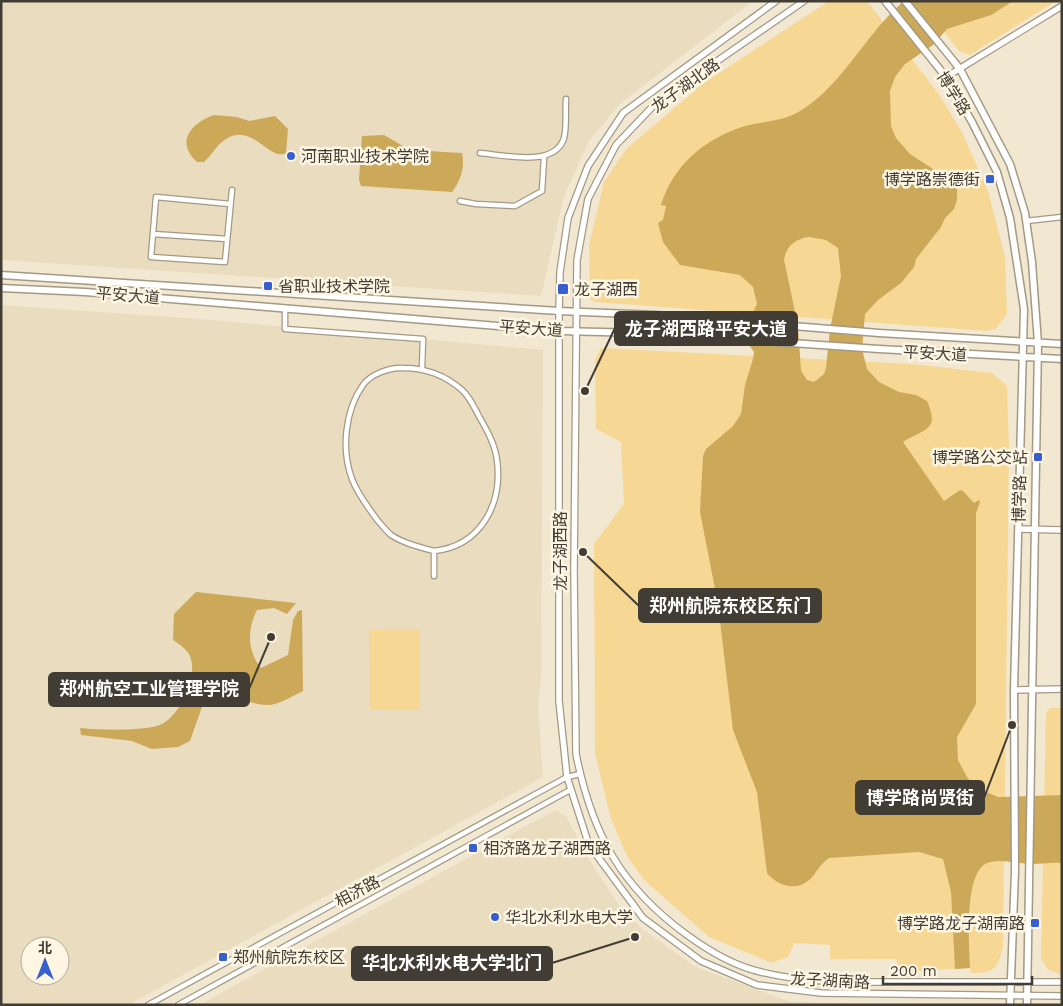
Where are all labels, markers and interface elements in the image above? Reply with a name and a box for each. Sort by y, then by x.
street label: 龙子湖北路 [647,54,723,117]
street label: 博学路 [933,68,974,119]
place label: 河南职业技术学院 [301,147,429,166]
marker: 河南职业技术学院 [285,150,297,162]
place label: 博学路崇德街 [884,170,980,189]
marker: 博学路崇德街 [984,173,996,185]
place label: 省职业技术学院 [278,277,390,296]
marker: 省职业技术学院 [262,280,274,292]
place label: 龙子湖西 [574,280,638,299]
marker: 龙子湖西 [556,282,570,296]
street label: 平安大道 [95,283,161,308]
callout: 龙子湖西路平安大道 [615,312,797,345]
street label: 平安大道 [498,317,564,340]
text: 龙子湖西路平安大道 [625,318,787,339]
street label: 平安大道 [903,342,967,365]
place label: 博学路公交站 [932,448,1028,467]
marker: 博学路公交站 [1032,451,1044,463]
street label: 博学路 [1010,475,1029,523]
street label: 龙子湖西路 [551,511,570,591]
callout: 郑州航院东校区东门 [639,589,821,622]
text: 郑州航院东校区东门 [649,595,811,616]
callout: 郑州航空工业管理学院 [49,673,249,706]
text: 郑州航空工业管理学院 [59,678,239,699]
callout: 博学路尚贤街 [856,781,984,814]
text: 博学路尚贤街 [866,787,974,808]
place label: 相济路龙子湖西路 [483,839,611,858]
marker: 相济路龙子湖西路 [467,842,479,854]
street label: 相济路 [332,872,383,911]
place label: 华北水利水电大学 [505,908,633,927]
marker: 华北水利水电大学 [489,911,501,923]
place label: 博学路龙子湖南路 [897,914,1025,933]
marker: 博学路龙子湖南路 [1029,917,1041,929]
north arrow [20,936,70,986]
text: 北 [38,940,52,956]
callout: 华北水利水电大学北门 [352,947,552,980]
place label: 郑州航院东校区 [233,948,345,967]
marker: 郑州航院东校区 [217,951,229,963]
text: 华北水利水电大学北门 [362,952,542,973]
scale bar [883,954,1032,986]
text: 200 m [890,962,937,980]
street label: 龙子湖南路 [790,969,870,992]

